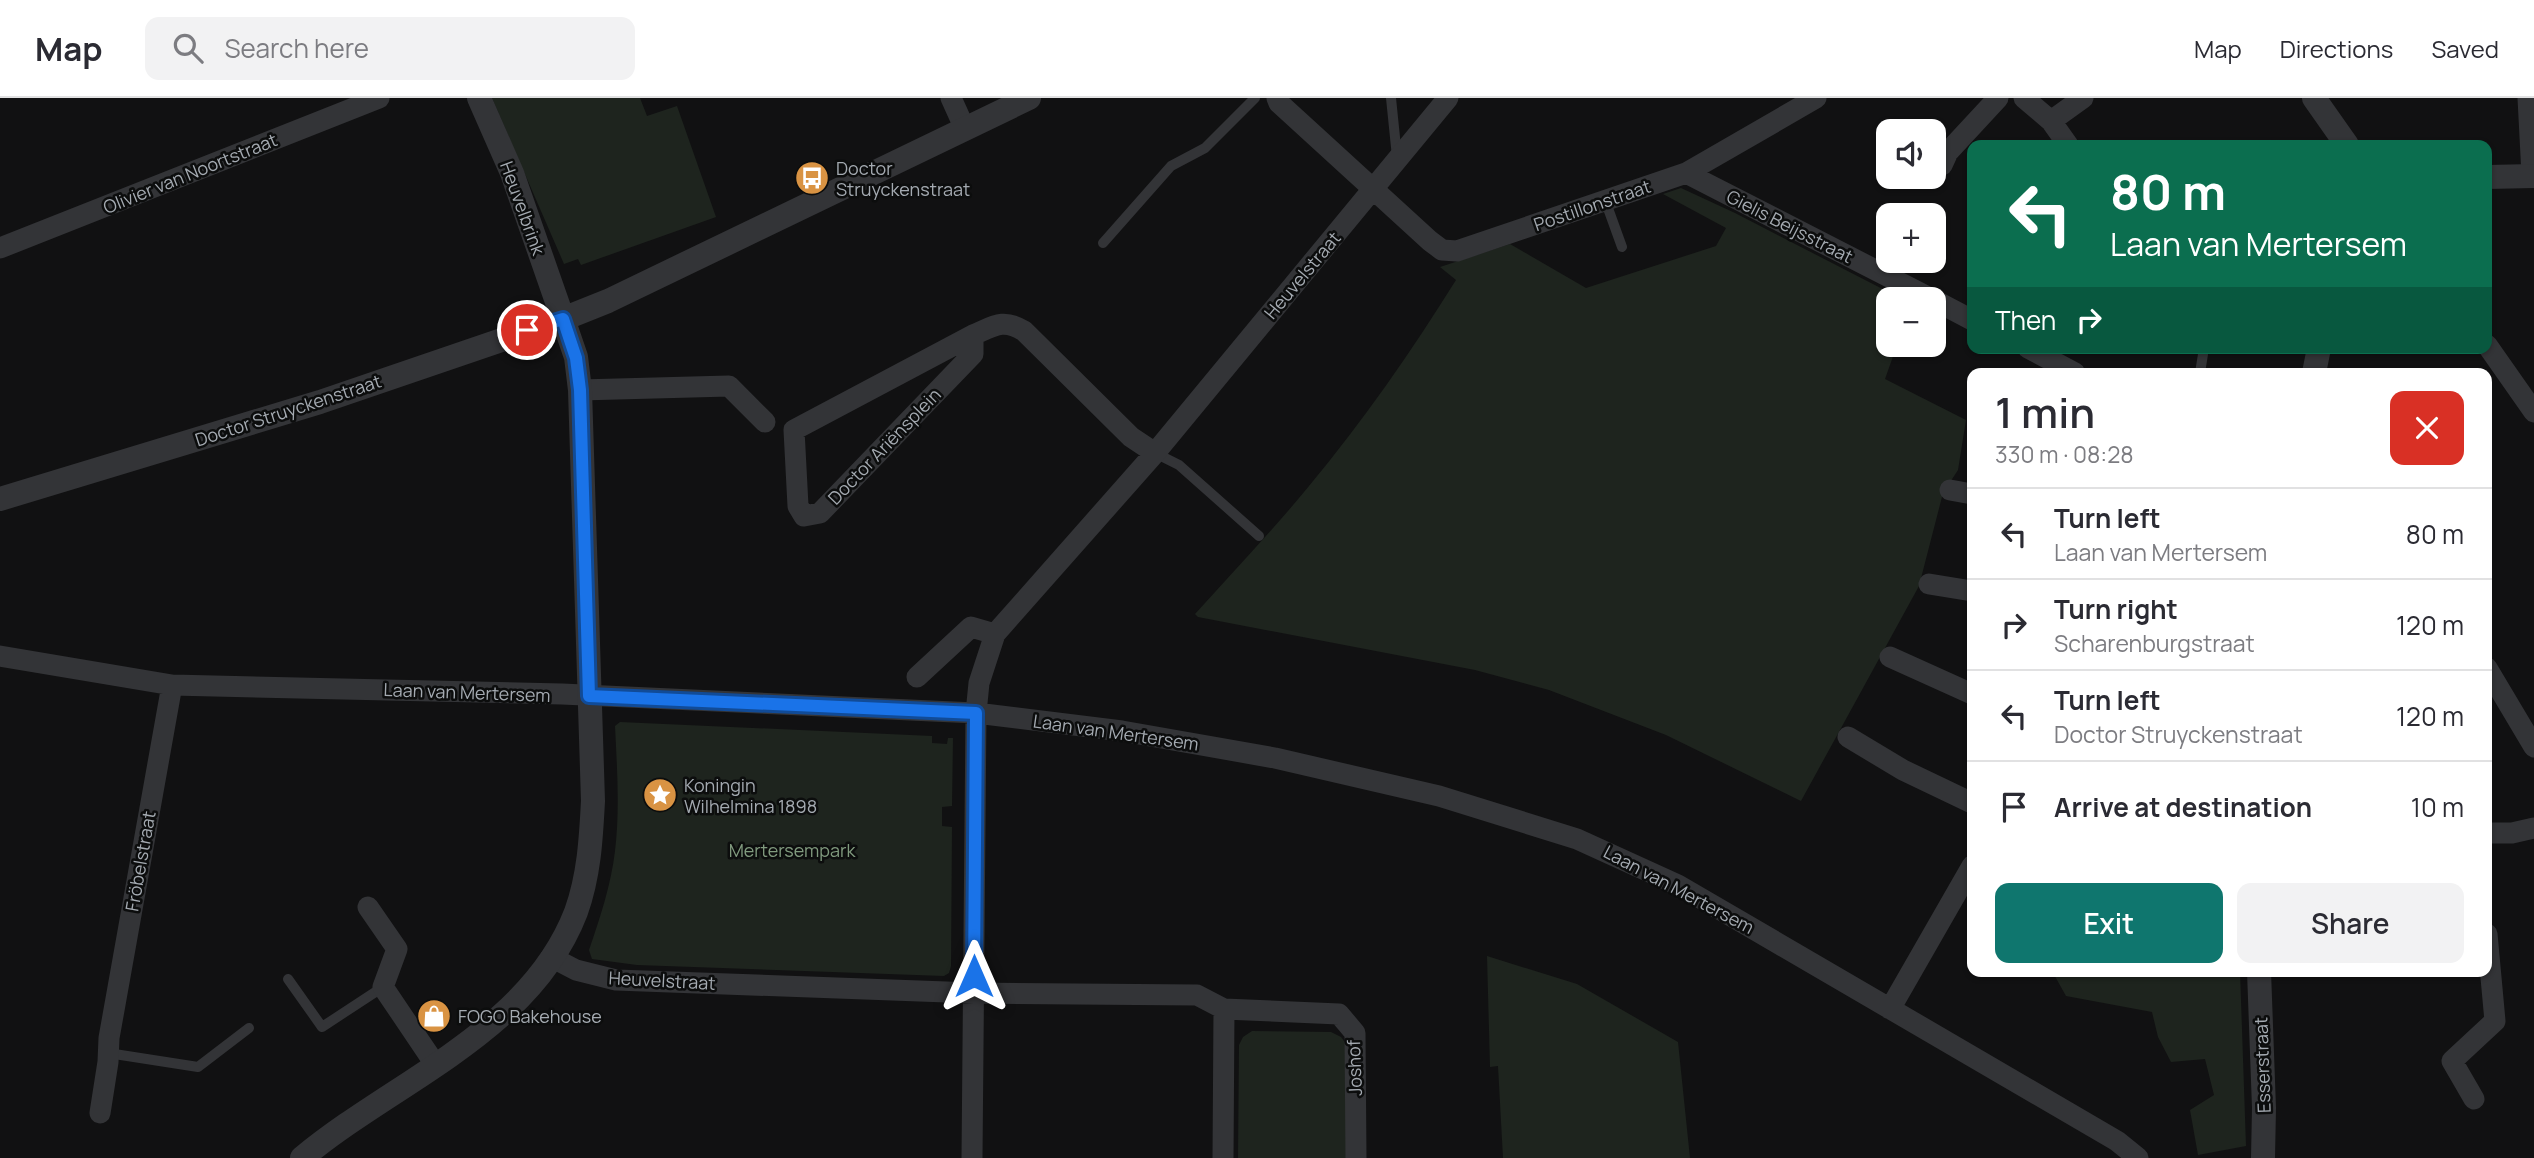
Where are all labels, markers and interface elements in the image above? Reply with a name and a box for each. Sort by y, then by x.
search box [145,17,635,80]
text: Map [35,26,103,71]
icon: search [169,29,207,67]
text: Search here [225,30,369,66]
text: Map [2194,32,2242,65]
text: Directions [2280,32,2393,65]
text: Saved [2431,32,2499,65]
map controls [1876,119,1946,357]
button: sound [1876,119,1946,189]
street label: Olivier van Noortstraat [99,127,281,219]
place label: Doctor Struyckenstraat [836,156,970,201]
street label: Heuvelbrink [495,158,551,259]
text: 80 m [2110,158,2226,225]
bus stop icon: Doctor Struyckenstraat [793,159,831,197]
icon: left [1995,168,2086,259]
street label: Postillonstraat [1530,174,1654,236]
street label: Gielis Beijsstraat [1723,184,1857,268]
button: + [1876,203,1946,273]
text: Laan van Mertersem [2110,222,2407,266]
street label: Heuvelstraat [1258,226,1346,324]
button: − [1876,287,1946,357]
pin [497,300,557,360]
icon: right [2070,301,2108,339]
text: Then [1995,302,2056,338]
icon: arrive [508,311,546,349]
street label: Doctor Struyckenstraat [192,369,384,451]
street label: Doctor Ariënsplein [822,383,946,509]
text: 1 min [1995,383,2095,441]
button: close [2390,391,2464,465]
text: 330 m · 08:28 [1995,438,2134,470]
text: Turn left [2054,500,2161,536]
icon: left [1995,515,2033,553]
text: 80 m [2406,516,2464,552]
text: Laan van Mertersem [2054,536,2267,568]
text: Turn right [2054,591,2178,627]
icon: right [1995,606,2033,644]
text: 120 m [2396,607,2464,643]
text: Scharenburgstraat [2054,627,2255,659]
street label: Laan van Mertersem [383,677,551,707]
text: Turn left [2054,682,2161,718]
icon: left [1995,697,2033,735]
text: 120 m [2396,698,2464,734]
street label: Laan van Mertersem [1032,708,1200,756]
text: Doctor Struyckenstraat [2054,718,2303,750]
place label: Koningin Wilhelmina 1898 [684,773,817,818]
place icon: Koningin Wilhelmina 1898 [641,776,679,814]
icon: arrive [1995,788,2033,826]
text: Arrive at destination [2054,789,2312,825]
text: 10 m [2411,789,2464,825]
street label: Fröbelstraat [119,809,161,913]
park label: Mertersempark [729,838,856,862]
street label: Laan van Mertersem [1600,839,1758,939]
button: Exit [1995,883,2223,963]
button: Share [2237,883,2464,963]
position arrow [937,939,1011,1013]
street label: Heuvelstraat [608,965,716,995]
shop icon: FOGO Bakehouse [415,997,453,1035]
place label: FOGO Bakehouse [458,1004,602,1028]
street label: Esserstraat [2248,1017,2276,1113]
street label: Joshof [1341,1039,1367,1096]

